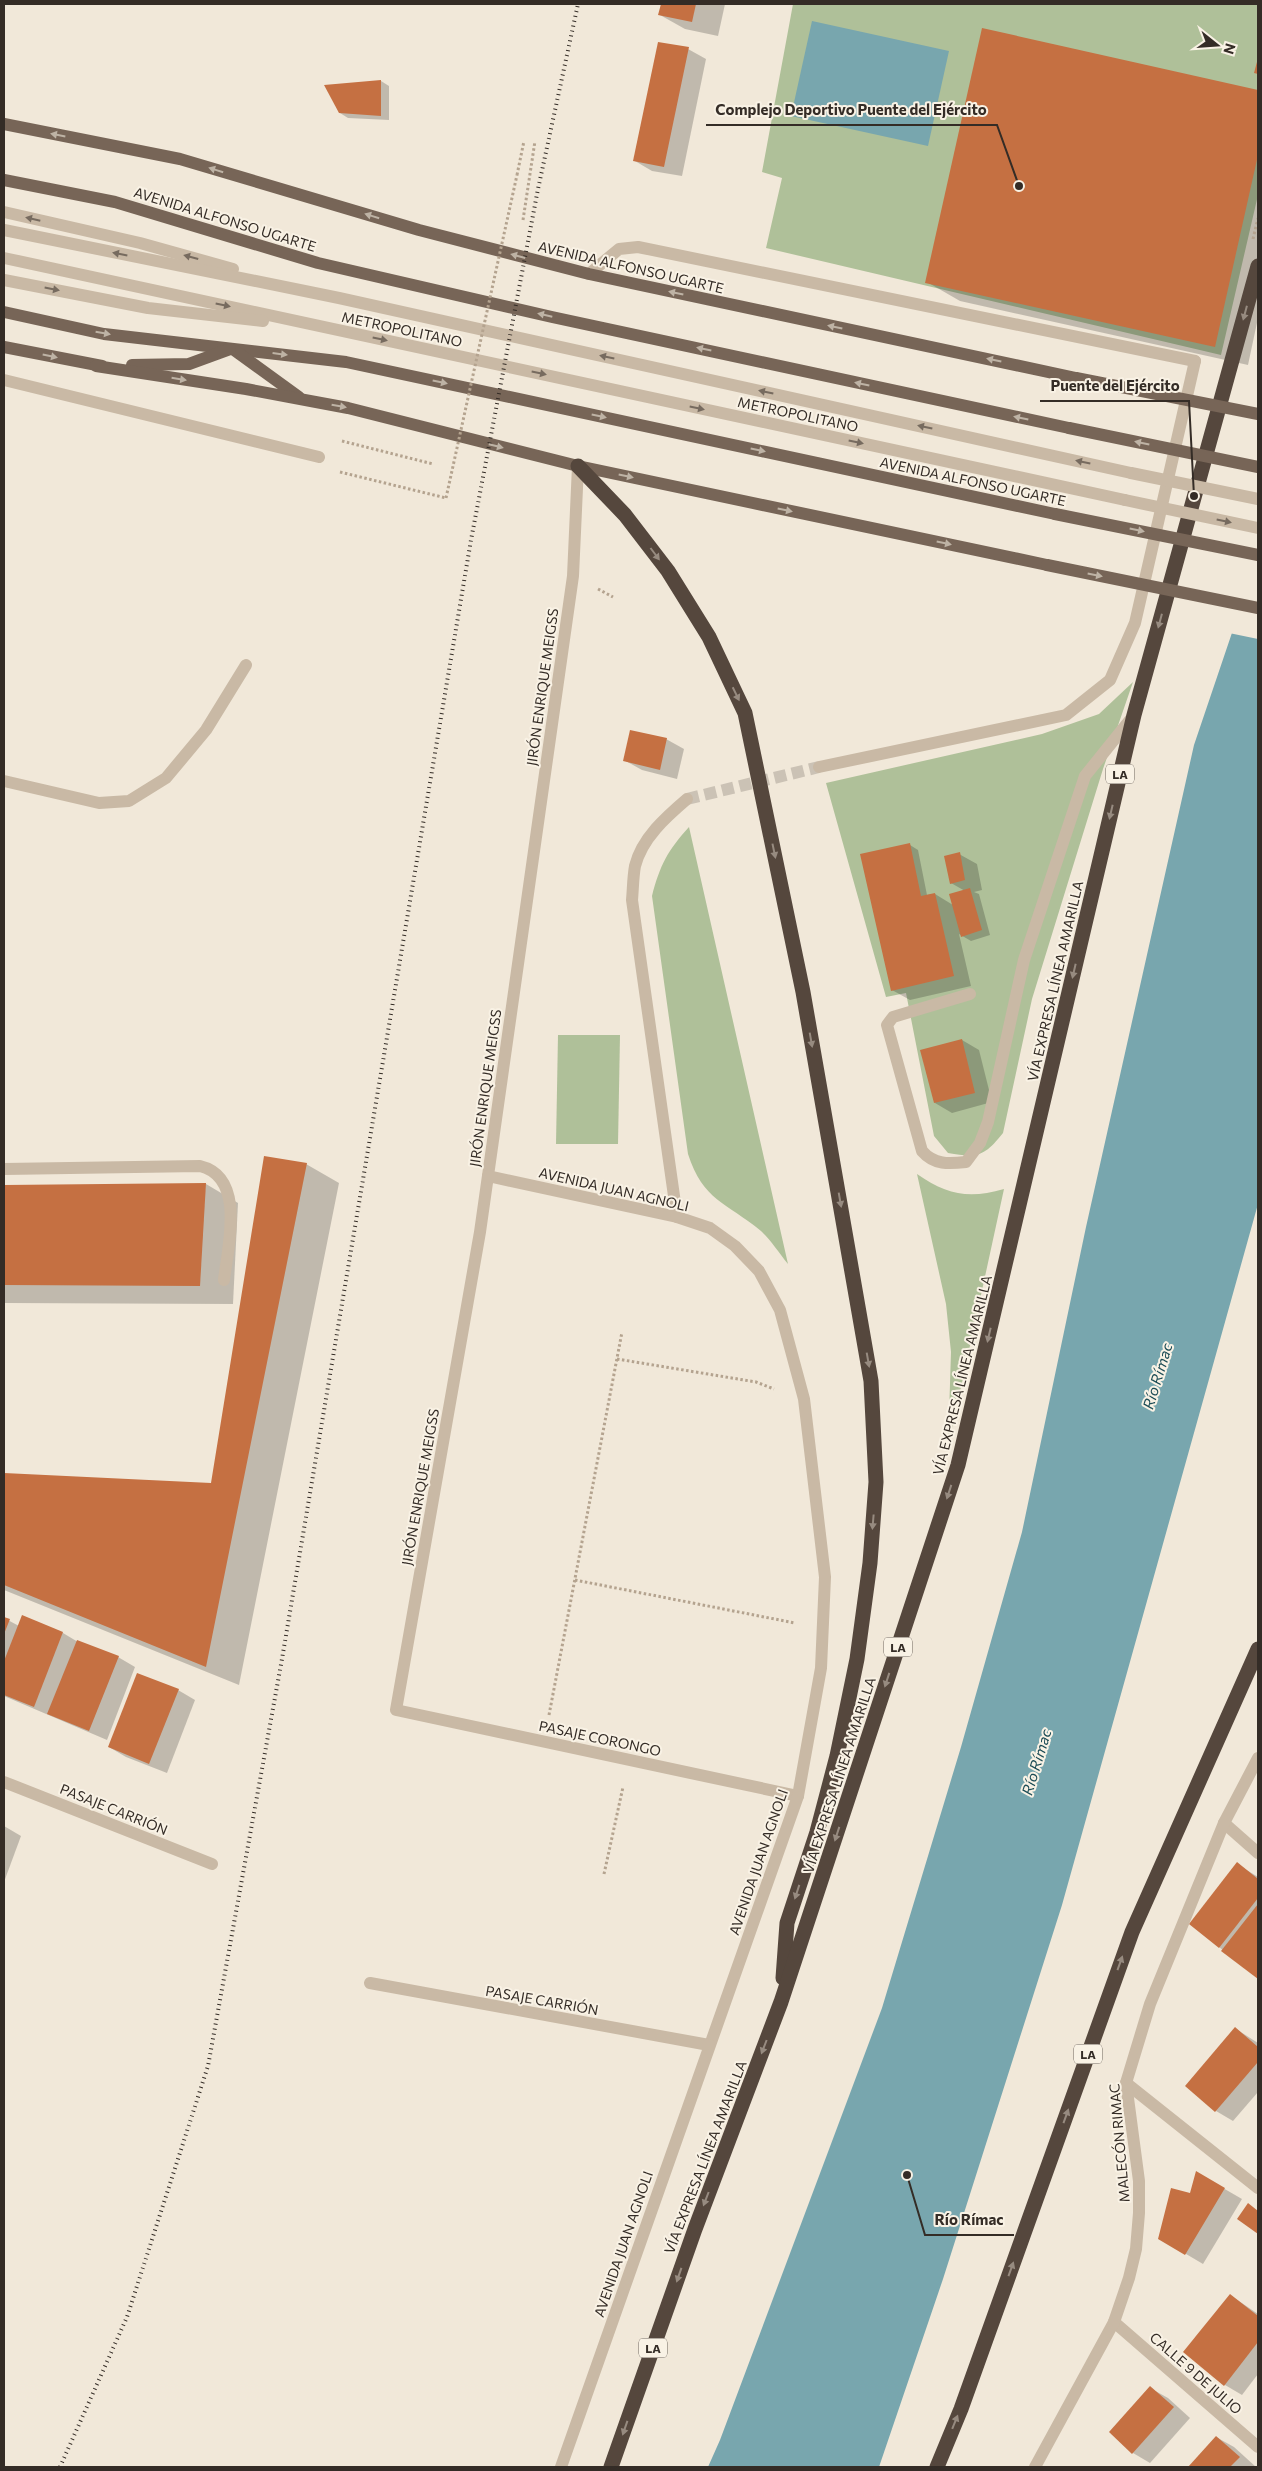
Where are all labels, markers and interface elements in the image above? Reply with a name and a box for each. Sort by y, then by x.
north arrow [1192,20,1242,70]
text: N [1220,41,1240,56]
callout: Complejo Deportivo Puente del Ejército [706,95,997,125]
text: Complejo Deportivo Puente del Ejército [715,100,987,118]
one-way arrow [49,130,65,138]
one-way arrow [209,165,224,173]
street label: AVENIDA ALFONSO UGARTE [132,183,318,255]
one-way arrow [365,211,380,219]
one-way arrow [26,215,41,223]
street label: AVENIDA ALFONSO UGARTE [537,237,725,297]
one-way arrow [113,250,128,258]
one-way arrow [511,252,526,260]
one-way arrow [184,253,199,261]
one-way arrow [44,286,60,294]
one-way arrow [669,289,684,297]
one-way arrow [215,301,230,309]
one-way arrow [1241,305,1249,320]
street label: METROPOLITANO [340,308,464,350]
one-way arrow [537,311,552,319]
one-way arrow [827,322,843,330]
one-way arrow [95,329,111,337]
one-way arrow [372,335,387,343]
one-way arrow [695,345,711,353]
one-way arrow [273,350,289,358]
one-way arrow [42,353,58,361]
one-way arrow [600,353,615,361]
one-way arrow [986,356,1002,364]
one-way arrow [531,369,546,377]
callout: Puente del Ejército [1040,371,1189,401]
one-way arrow [171,375,187,383]
text: Puente del Ejército [1050,376,1180,394]
one-way arrow [433,378,448,386]
one-way arrow [854,379,870,387]
one-way arrow [758,388,773,396]
street label: METROPOLITANO [736,393,860,435]
one-way arrow [331,403,347,411]
one-way arrow [690,404,705,412]
one-way arrow [592,412,607,420]
one-way arrow [1013,413,1029,421]
one-way arrow [917,423,932,431]
one-way arrow [849,438,864,446]
one-way arrow [1134,439,1150,447]
one-way arrow [489,442,504,450]
one-way arrow [751,446,766,454]
street label: AVENIDA ALFONSO UGARTE [878,453,1068,509]
one-way arrow [1075,458,1091,466]
one-way arrow [618,473,634,481]
one-way arrow [777,506,793,514]
one-way arrow [1217,517,1232,525]
one-way arrow [1129,527,1145,535]
one-way arrow [936,539,952,547]
one-way arrow [649,547,660,560]
one-way arrow [1088,571,1104,579]
street label: JIRÓN ENRIQUE MEIGSS [523,607,561,767]
one-way arrow [1155,613,1163,628]
one-way arrow [733,687,741,701]
road number: LA [1106,764,1134,784]
one-way arrow [1107,805,1115,820]
one-way arrow [770,844,778,859]
street label: VÍA EXPRESA LÍNEA AMARILLA [1024,879,1086,1083]
one-way arrow [1070,963,1078,978]
street label: JIRÓN ENRIQUE MEIGSS [466,1008,504,1168]
one-way arrow [808,1033,816,1049]
street label: AVENIDA JUAN AGNOLI [537,1163,691,1215]
one-way arrow [836,1193,844,1209]
street label: VÍA EXPRESA LÍNEA AMARILLA [929,1273,995,1477]
one-way arrow [985,1327,993,1342]
water label: Río Rímac [1138,1340,1176,1411]
one-way arrow [864,1353,872,1369]
street label: JIRÓN ENRIQUE MEIGSS [398,1407,442,1567]
one-way arrow [945,1485,953,1500]
one-way arrow [869,1515,877,1531]
road number: LA [884,1638,912,1656]
one-way arrow [883,1673,891,1688]
street label: VÍA EXPRESA LÍNEA AMARILLA [799,1674,879,1875]
street label: PASAJE CORONGO [537,1717,663,1759]
water label: Río Rímac [1017,1726,1055,1797]
street label: PASAJE CARRIÓN [58,1780,170,1838]
street label: AVENIDA JUAN AGNOLI [725,1787,791,1937]
one-way arrow [832,1827,840,1842]
one-way arrow [793,1885,801,1900]
one-way arrow [1116,1955,1124,1970]
street label: PASAJE CARRIÓN [484,1982,600,2018]
one-way arrow [760,2040,768,2055]
road number: LA [1074,2045,1102,2064]
street label: VÍA EXPRESA LÍNEA AMARILLA [660,2058,750,2256]
street label: MALECÓN RIMAC [1105,2083,1133,2203]
one-way arrow [1062,2108,1070,2123]
street label: AVENIDA JUAN AGNOLI [590,2169,656,2319]
one-way arrow [702,2192,710,2207]
callout: Río Rímac [925,2205,1014,2235]
text: Río Rímac [934,2210,1004,2228]
one-way arrow [1007,2261,1015,2276]
one-way arrow [675,2267,682,2282]
street label: CALLE 9 DE JULIO [1146,2328,1246,2418]
road number: LA [639,2338,667,2358]
one-way arrow [952,2415,960,2429]
one-way arrow [620,2421,628,2436]

